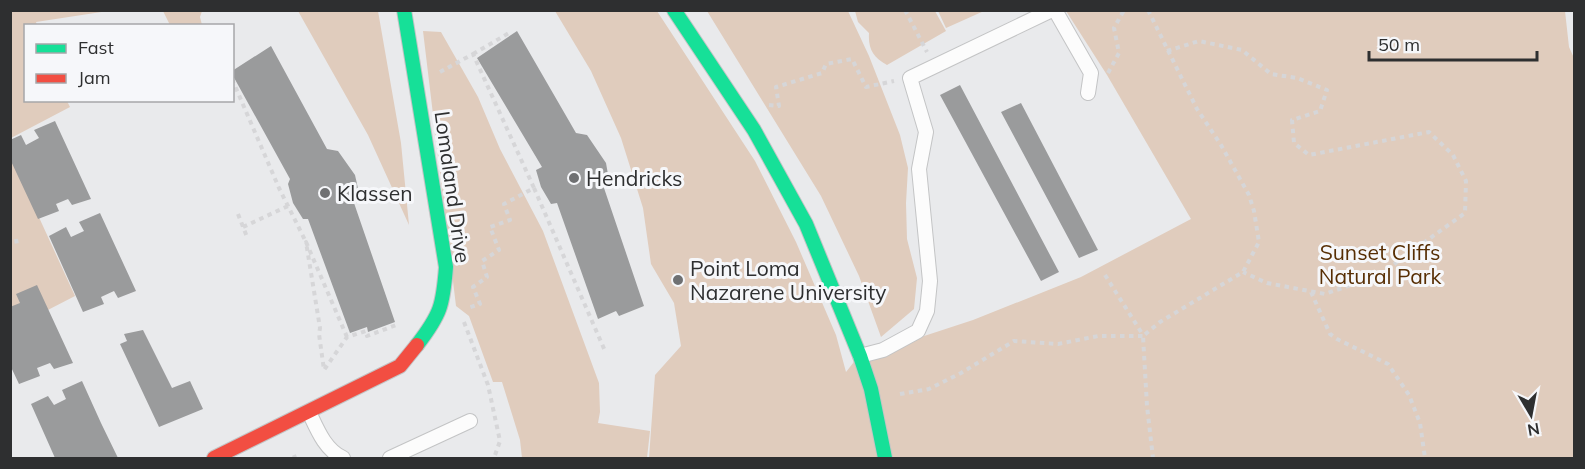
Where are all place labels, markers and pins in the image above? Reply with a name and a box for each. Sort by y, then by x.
place label: Hendricks [586,165,682,191]
marker: Hendricks [567,171,581,185]
place label: Klassen [337,180,412,206]
marker: Klassen [318,186,332,200]
place label: Point Loma Nazarene University [690,255,886,305]
marker: Point Loma Nazarene University [671,273,685,287]

